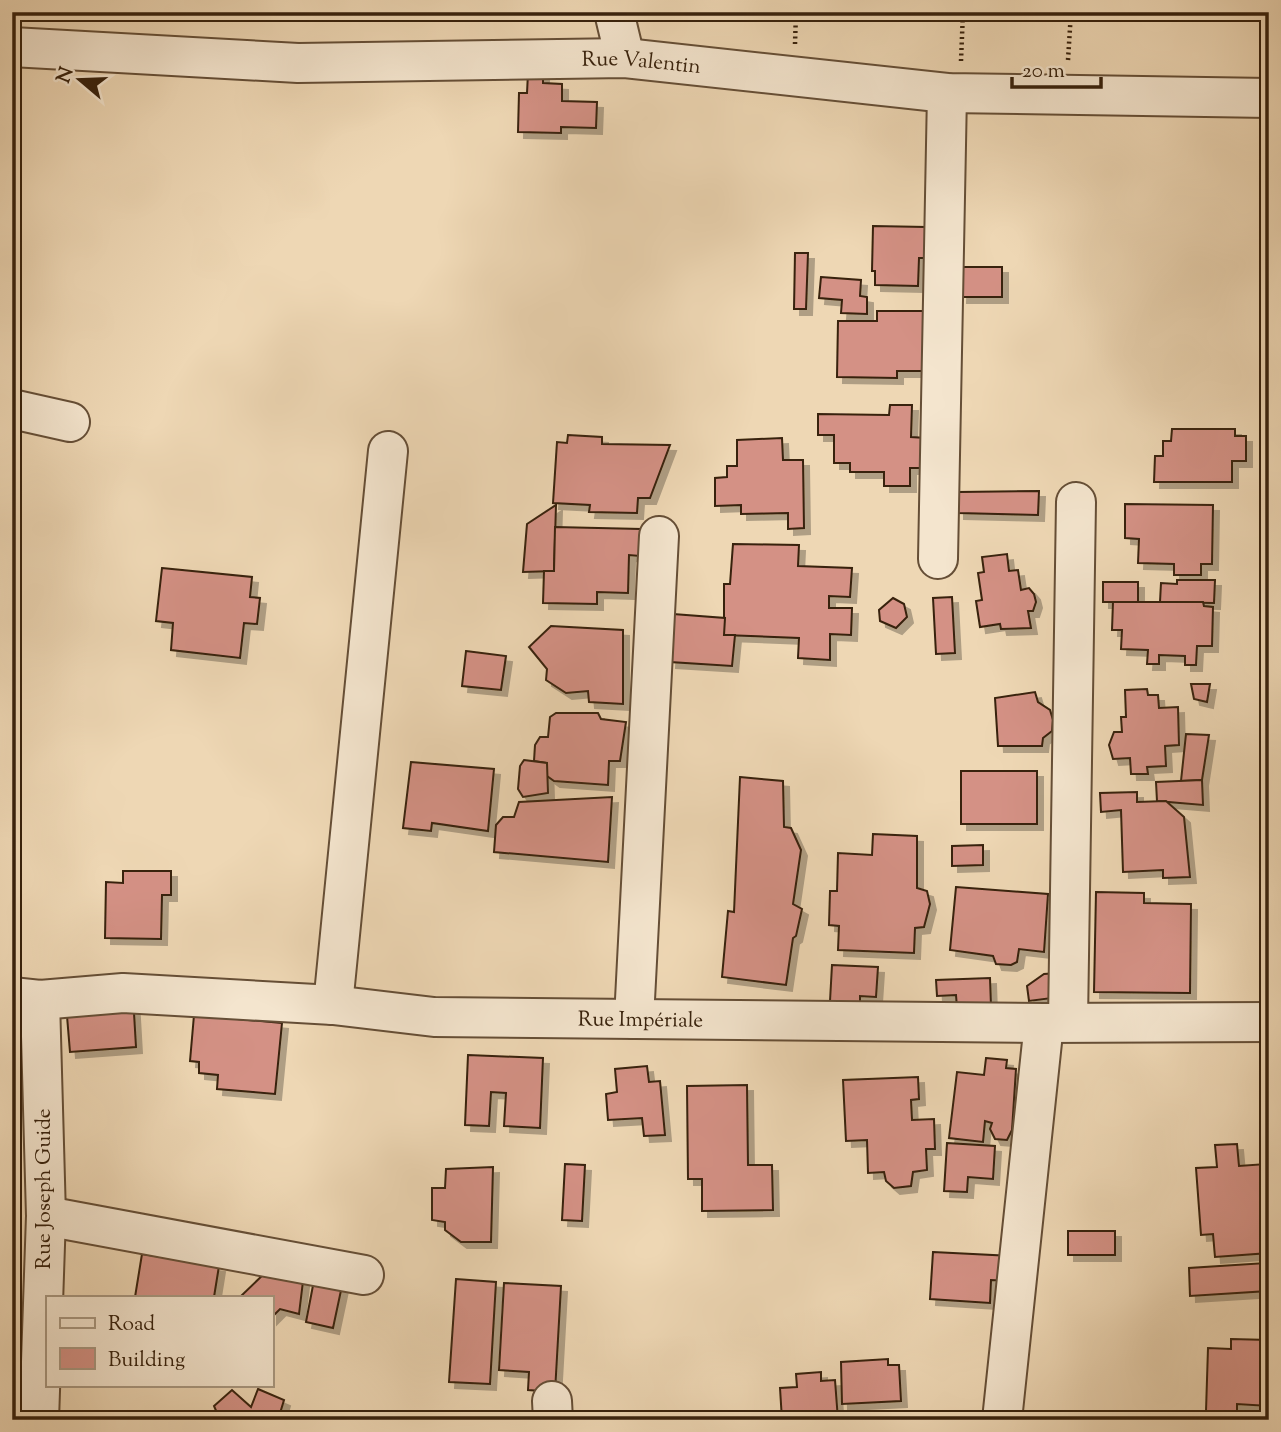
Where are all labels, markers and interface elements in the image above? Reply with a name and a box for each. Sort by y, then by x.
street label: Rue Valentin [582,45,702,83]
north arrow [46,46,116,116]
scale bar [1012,46,1101,90]
text: 20 m [1022,57,1065,87]
text: N [51,64,82,87]
street label: Rue Impériale [578,1005,703,1037]
street label: Rue Joseph Guide [30,1108,60,1270]
legend [46,1296,273,1386]
text: Road [108,1310,155,1340]
text: Building [108,1346,185,1376]

